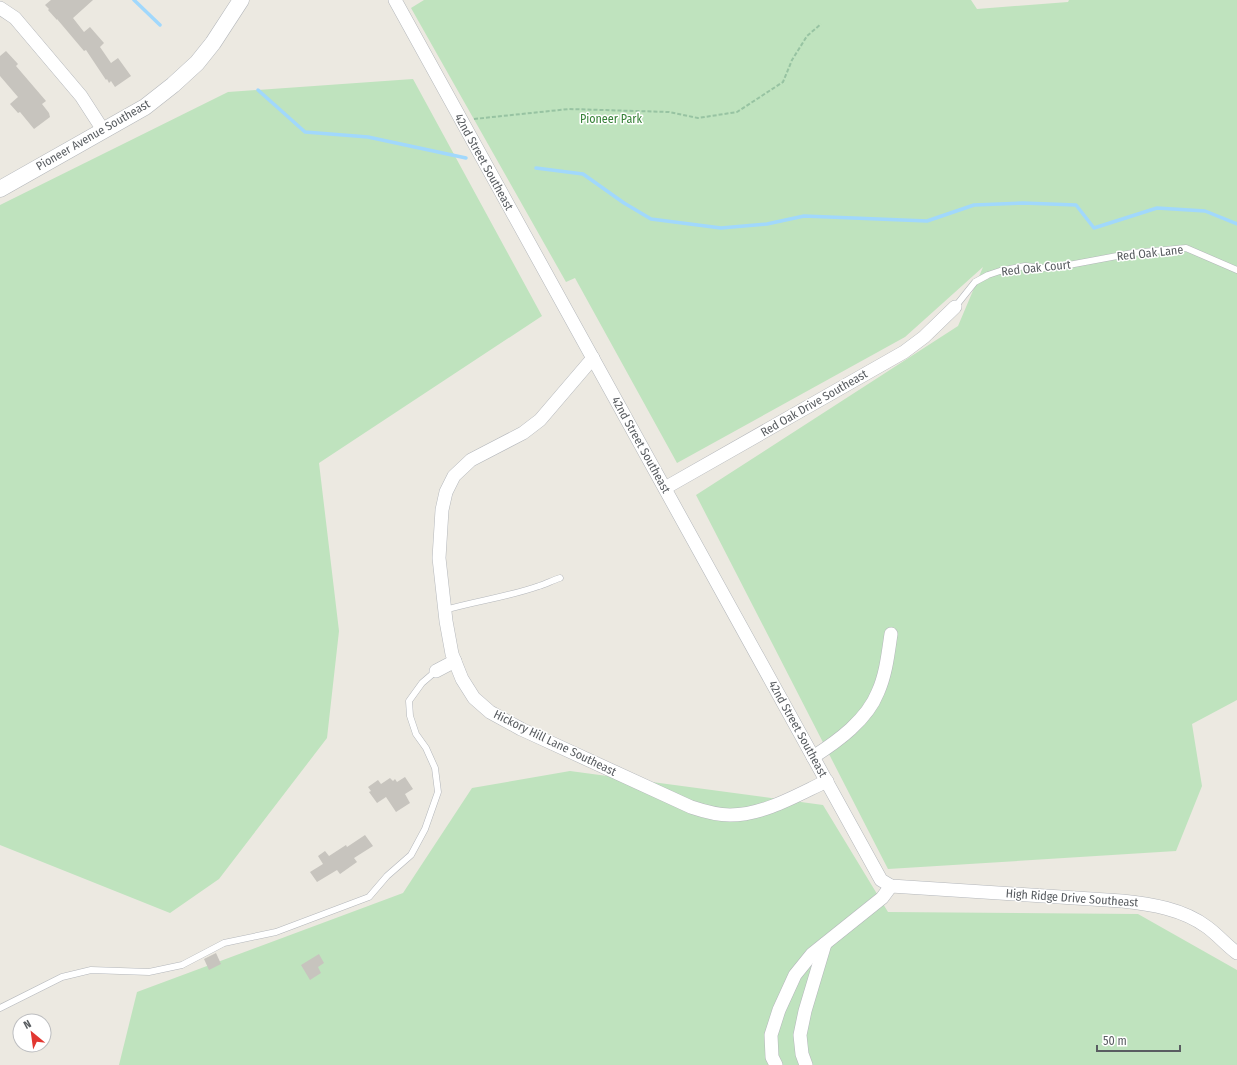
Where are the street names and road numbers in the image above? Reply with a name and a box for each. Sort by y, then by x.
street label: Pioneer Avenue Southeast [34,97,152,173]
street label: 42nd Street Southeast [452,111,516,213]
street label: Red Oak Lane [1116,243,1184,263]
street label: Red Oak Court [1001,257,1072,279]
street label: Red Oak Drive Southeast [758,367,870,439]
street label: 42nd Street Southeast [609,394,673,496]
street label: 42nd Street Southeast [766,678,830,780]
street label: Hickory Hill Lane Southeast [491,707,619,779]
street label: High Ridge Drive Southeast [1005,886,1139,910]

